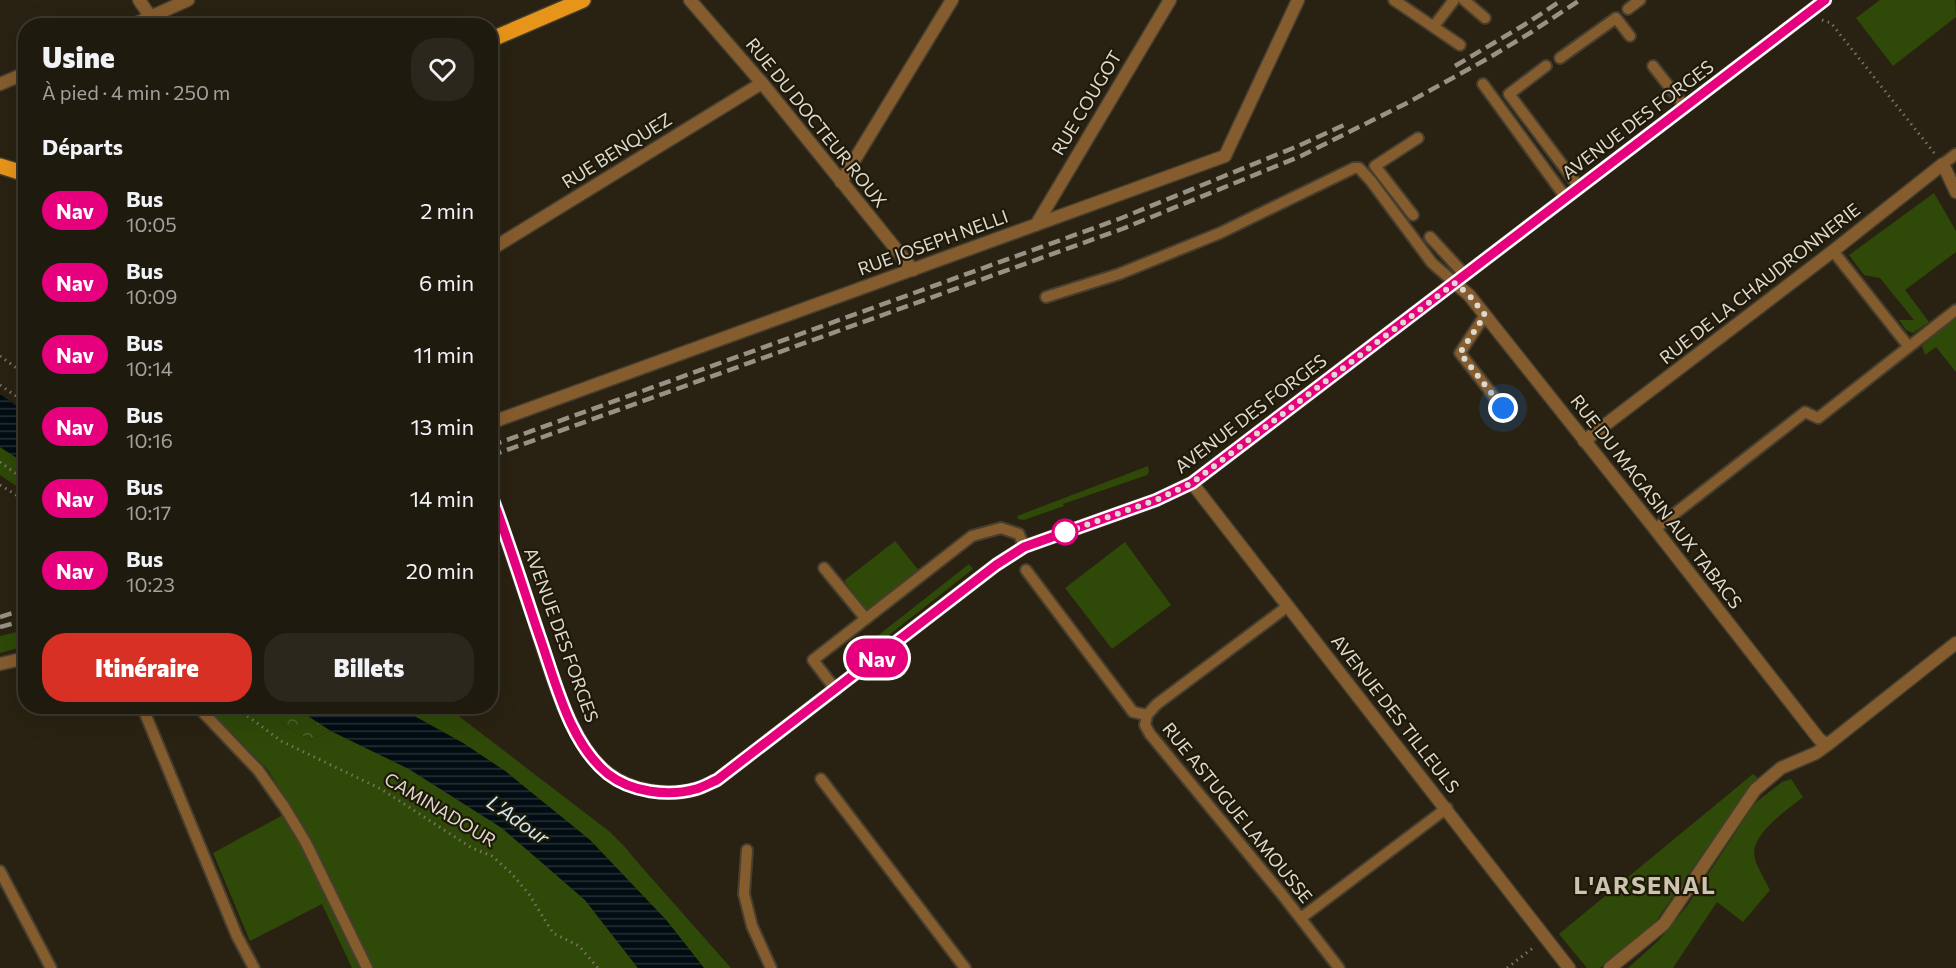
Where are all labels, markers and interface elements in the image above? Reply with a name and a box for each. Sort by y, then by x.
street label: RUE DU DOCTEUR ROUX [742,33,892,212]
button: heart [411,38,474,101]
text: Usine [42,40,115,74]
street label: RUE COUGOT [1046,46,1126,159]
street label: AVENUE DES FORGES [1557,55,1718,183]
text: À pied · 4 min · 250 m [42,80,230,104]
street label: RUE BENQUEZ [557,108,676,193]
text: Départs [42,133,123,160]
text: Bus [126,185,163,212]
text: 2 min [420,197,474,224]
text: Nav [56,198,94,223]
street label: RUE DE LA CHAUDRONNERIE [1655,198,1864,368]
street label: RUE JOSEPH NELLI [855,205,1011,279]
text: 10:05 [126,212,177,236]
text: Bus [126,257,163,284]
text: 6 min [419,269,474,296]
text: Nav [56,270,94,295]
text: 10:09 [126,284,178,308]
text: Bus [126,329,163,356]
text: 11 min [414,341,474,368]
text: Nav [56,342,94,367]
street label: AVENUE DES FORGES [1170,349,1331,477]
text: 10:14 [126,356,173,380]
street label: RUE DU MAGASIN AUX TABACS [1566,390,1747,613]
your location [1488,393,1518,423]
text: Bus [126,401,163,428]
text: 13 min [410,413,474,440]
text: Nav [56,414,94,439]
text: 10:16 [126,428,173,452]
text: Bus [126,473,163,500]
text: 14 min [410,485,474,512]
text: Nav [56,486,94,511]
text: 10:17 [126,500,171,524]
unlabelled marker [1052,519,1078,545]
street label: AVENUE DES FORGES [520,544,604,725]
text: Bus [126,545,163,572]
text: 20 min [406,557,474,584]
text: Nav [56,558,94,583]
text: 10:23 [126,572,175,596]
street label: AVENUE DES TILLEULS [1327,630,1464,797]
button: Itinéraire [42,633,252,702]
button: Billets [264,633,474,702]
line badge: Nav [842,638,912,678]
text: Nav [858,646,896,671]
street label: RUE ASTUGUE LAMOUSSE [1158,718,1317,907]
street label: CAMINADOUR [381,767,500,851]
water label: L'Adour [483,789,555,850]
district label: L'ARSENAL [1573,870,1717,899]

